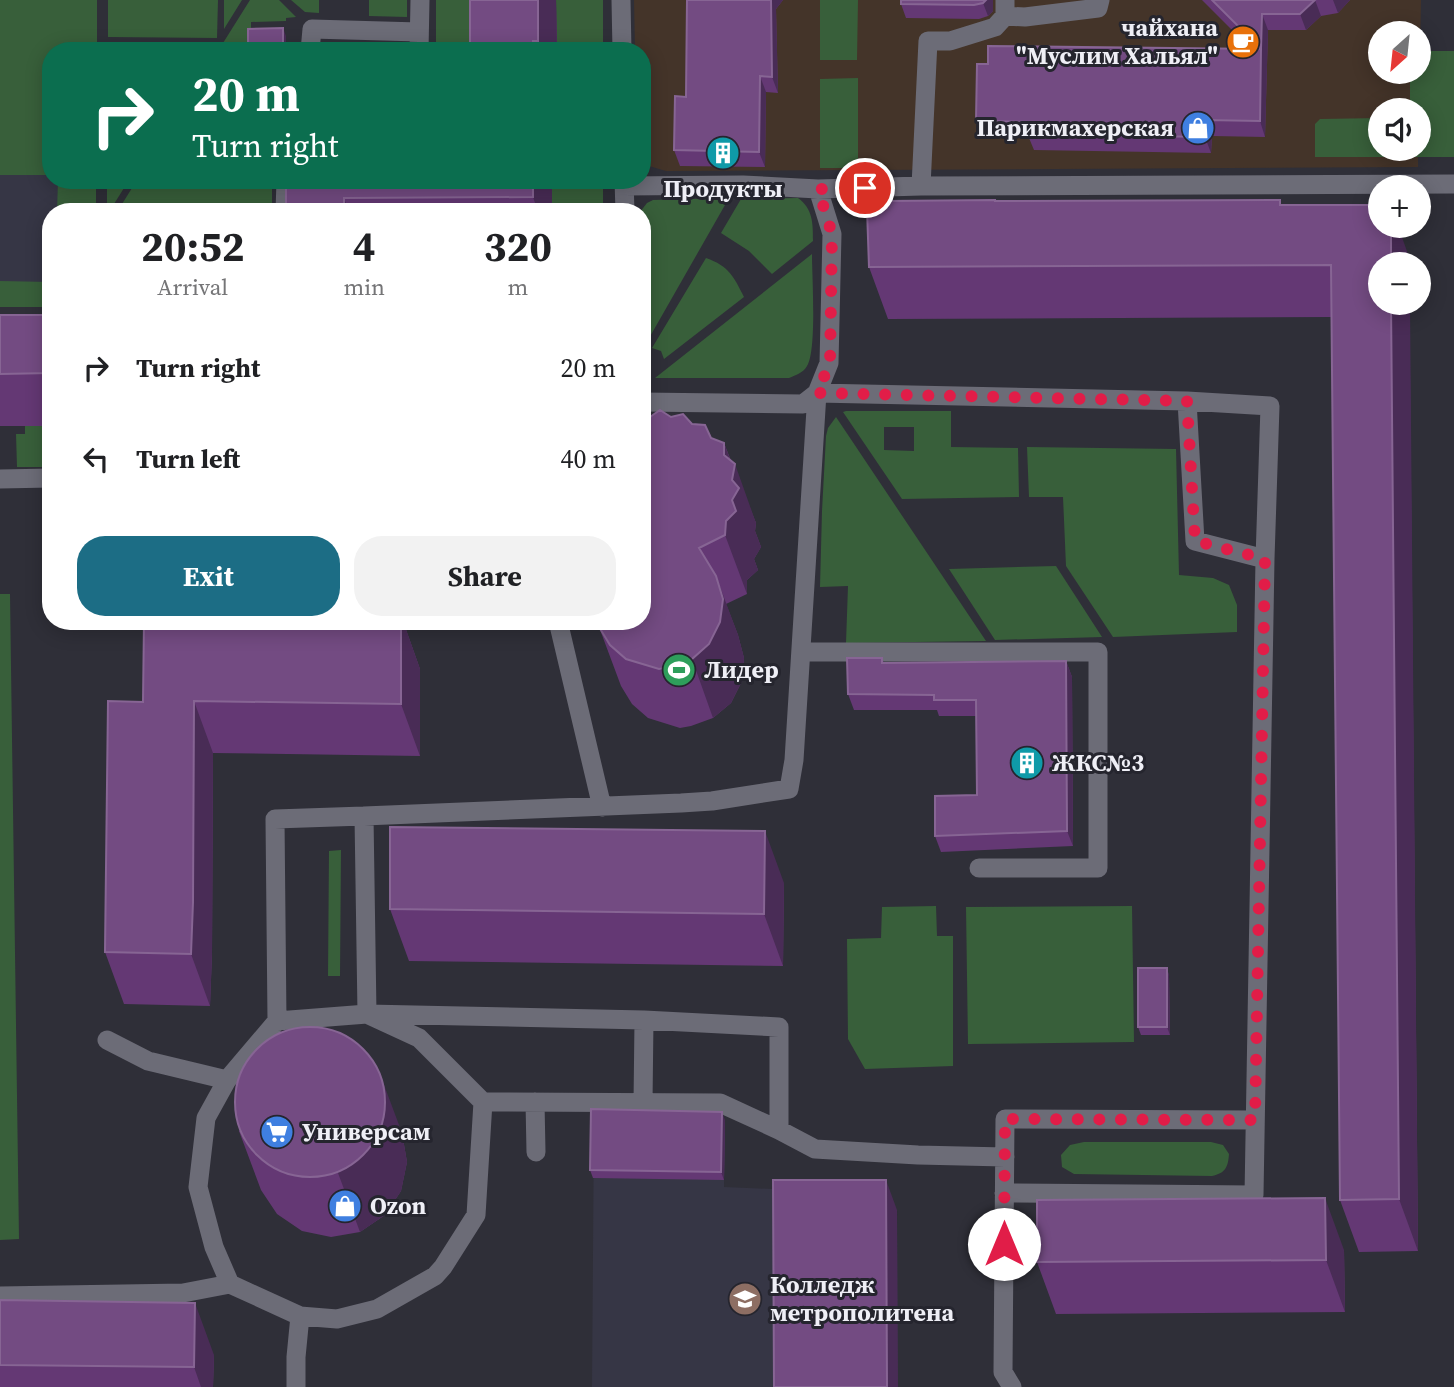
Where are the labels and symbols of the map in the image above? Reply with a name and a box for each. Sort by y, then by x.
place label: чайхана "Муслим Хальял" [1016,11,1218,72]
north arrow [1368,21,1432,84]
cafe icon: чайхана "Муслим Хальял" [1224,23,1262,61]
shop icon: Парикмахерская [1179,109,1217,147]
place label: Парикмахерская [977,111,1174,144]
building icon: Продукты [704,134,742,172]
pin [835,158,895,218]
place label: Продукты [663,172,783,205]
sports icon: Лидер [660,651,698,689]
place label: Лидер [704,653,779,686]
building icon: ЖКС№3 [1008,744,1046,782]
place label: ЖКС№3 [1052,746,1144,779]
supermarket icon: Универсам [258,1113,296,1151]
place label: Универсам [302,1115,431,1148]
shop icon: Ozon [326,1187,364,1225]
place label: Ozon [370,1189,427,1222]
position arrow [967,1207,1041,1281]
place label: Колледж метрополитена [770,1268,955,1329]
school or university icon: Колледж метрополитена [726,1280,764,1318]

